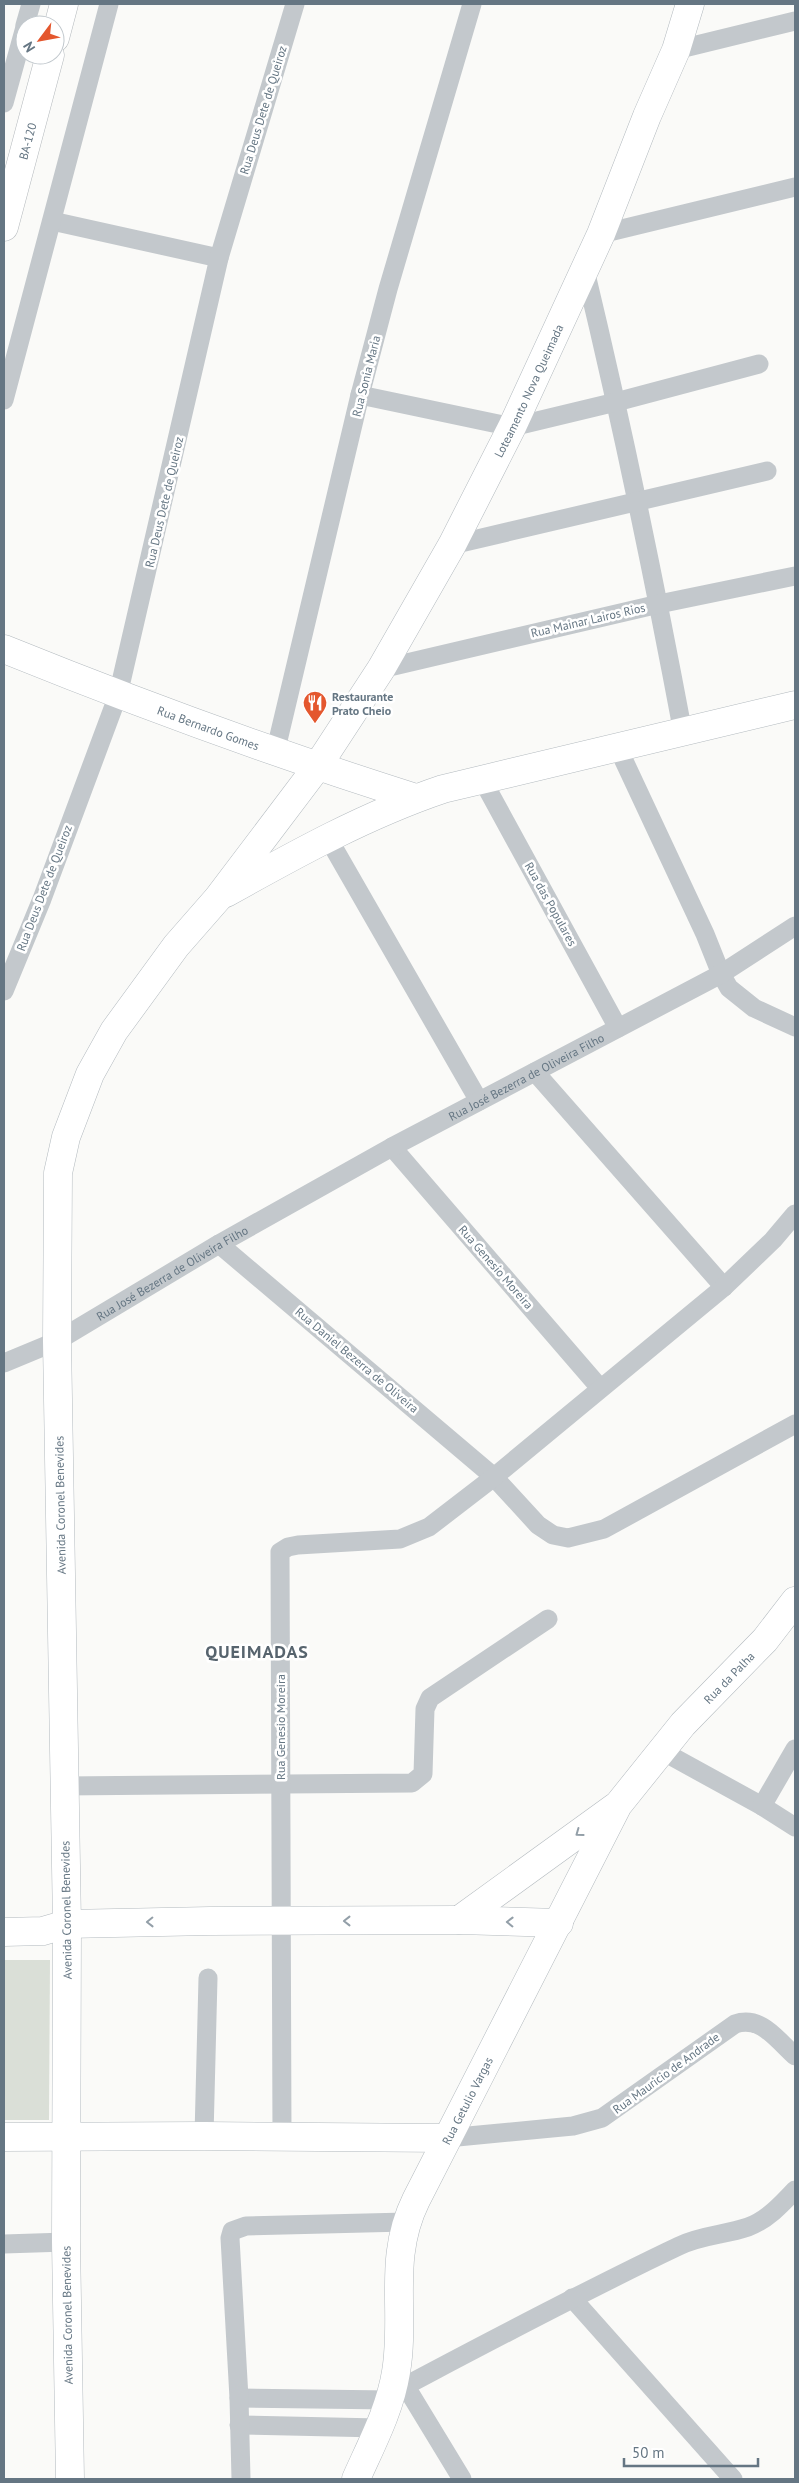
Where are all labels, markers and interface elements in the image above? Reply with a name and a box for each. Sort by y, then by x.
north arrow [15,15,65,65]
text: N [19,38,39,56]
street label: Rua Deus Dete de Queiroz [236,44,290,176]
street label: BA-120 [15,121,39,161]
street label: Loteamento Nova Queimada [490,322,566,460]
street label: Rua Sonia Maria [349,334,383,418]
street label: Rua Deus Dete de Queiroz [142,435,186,569]
street label: Rua Mainar Lairos Rios [529,600,647,640]
place label: Restaurante Prato Cheio [332,689,393,718]
restaurant icon: Restaurante Prato Cheio [302,690,328,724]
street label: Rua Bernardo Gomes [155,702,261,753]
street label: Rua Deus Dete de Queiroz [13,823,75,953]
street label: Rua das Populares [522,859,580,949]
street label: Rua José Bezerra de Oliveira Filho [446,1029,606,1124]
street label: Rua José Bezerra de Oliveira Filho [93,1222,250,1323]
street label: Rua Genesio Moreira [456,1222,536,1312]
street label: Rua Daniel Bezerra de Oliveira [292,1304,422,1416]
street label: Avenida Coronel Benevides [51,1436,69,1574]
district label: QUEIMADAS [205,1640,309,1663]
street label: Rua da Palha [700,1648,757,1706]
street label: Rua Genesio Moreira [273,1674,288,1780]
one-way arrow [575,1827,585,1836]
street label: Avenida Coronel Benevides [57,1841,75,1979]
one-way arrow [343,1916,351,1926]
one-way arrow [506,1916,514,1927]
one-way arrow [146,1917,154,1928]
street label: Rua Mauricio de Andrade [610,2029,722,2117]
street label: Rua Getulio Vargas [438,2054,496,2147]
street label: Avenida Coronel Benevides [58,2246,76,2384]
scale bar [624,2436,758,2468]
text: 50 m [632,2443,665,2462]

